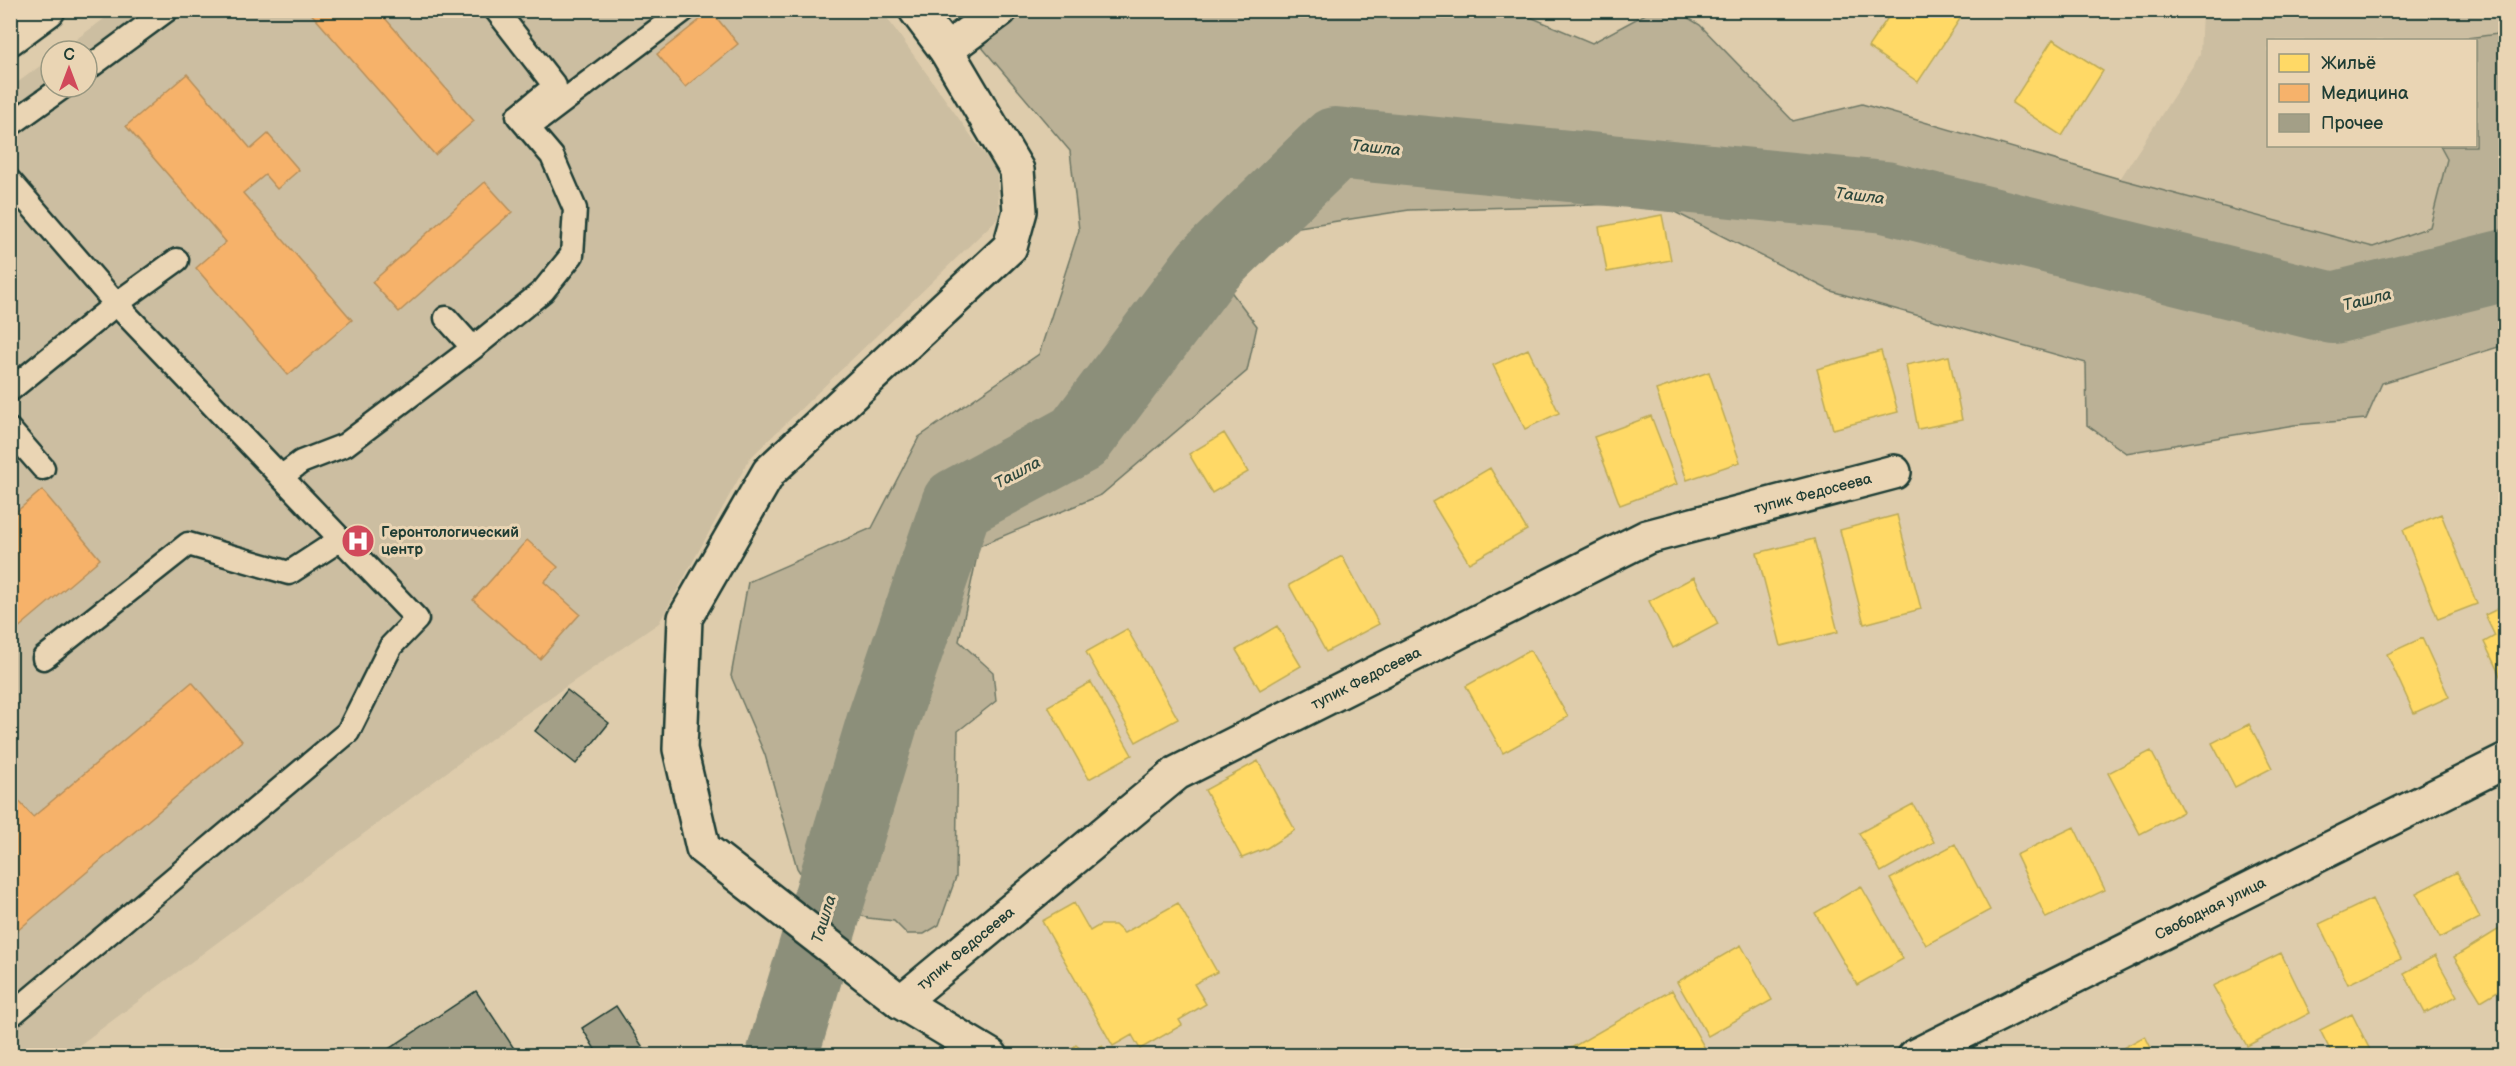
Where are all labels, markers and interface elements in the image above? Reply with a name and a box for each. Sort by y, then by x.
north arrow [39,39,99,99]
legend [2267,39,2477,147]
text: С [63,46,75,65]
text: Жильё [2321,53,2376,74]
text: Медицина [2321,83,2409,104]
text: Прочее [2321,113,2383,134]
water label: Ташла [1350,136,1402,161]
water label: Ташла [1834,184,1886,209]
water label: Ташла [2341,285,2394,316]
water label: Ташла [991,453,1044,493]
street label: тупик Федосеева [1752,469,1874,518]
hospital icon: Геронтологический центр [340,523,376,559]
place label: Геронтологический центр [381,523,519,559]
street label: тупик Федосеева [1308,643,1424,714]
street label: Свободная улица [2152,873,2269,945]
water label: Ташла [808,893,841,946]
street label: тупик Федосеева [913,903,1019,995]

